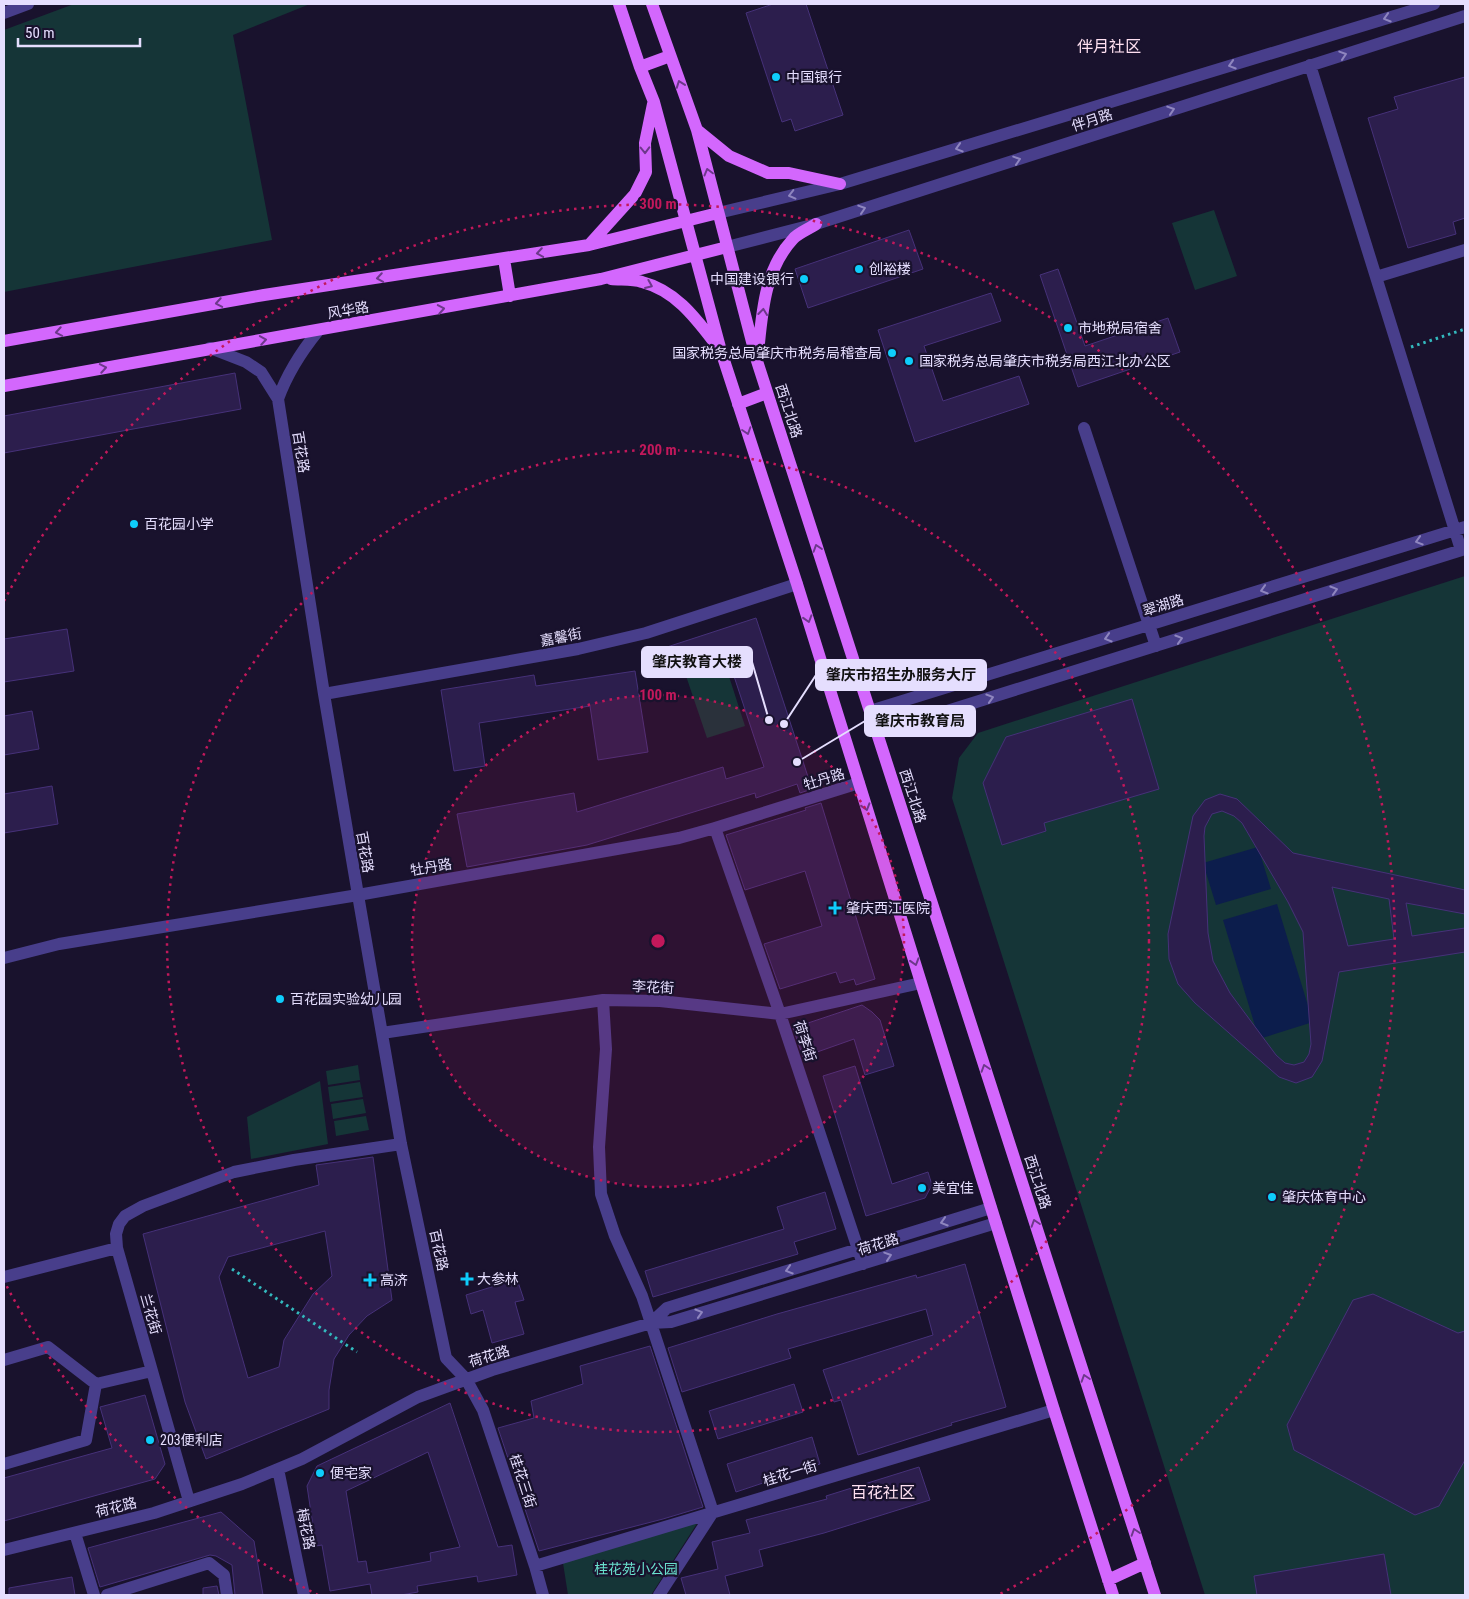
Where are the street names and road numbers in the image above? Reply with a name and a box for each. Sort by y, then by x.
street label: 伴月路 [1070,106,1114,134]
street label: 风华路 [326,298,370,322]
street label: 西江北路 [773,382,805,440]
street label: 百花路 [290,430,312,474]
street label: 翠湖路 [1141,591,1185,619]
street label: 嘉馨街 [539,625,583,649]
street label: 牡丹路 [802,765,846,793]
street label: 西江北路 [897,767,929,825]
street label: 百花路 [353,830,377,874]
street label: 牡丹路 [409,855,453,879]
street label: 李花街 [632,978,674,996]
street label: 荷李街 [791,1019,819,1063]
street label: 西江北路 [1022,1153,1054,1211]
street label: 百花路 [427,1228,451,1272]
street label: 荷花路 [856,1230,900,1258]
street label: 兰花街 [138,1292,164,1336]
street label: 荷花路 [467,1342,511,1370]
street label: 桂花三街 [507,1452,539,1510]
street label: 桂花一街 [761,1457,819,1489]
street label: 荷花路 [94,1494,138,1520]
street label: 梅花路 [294,1507,318,1551]

